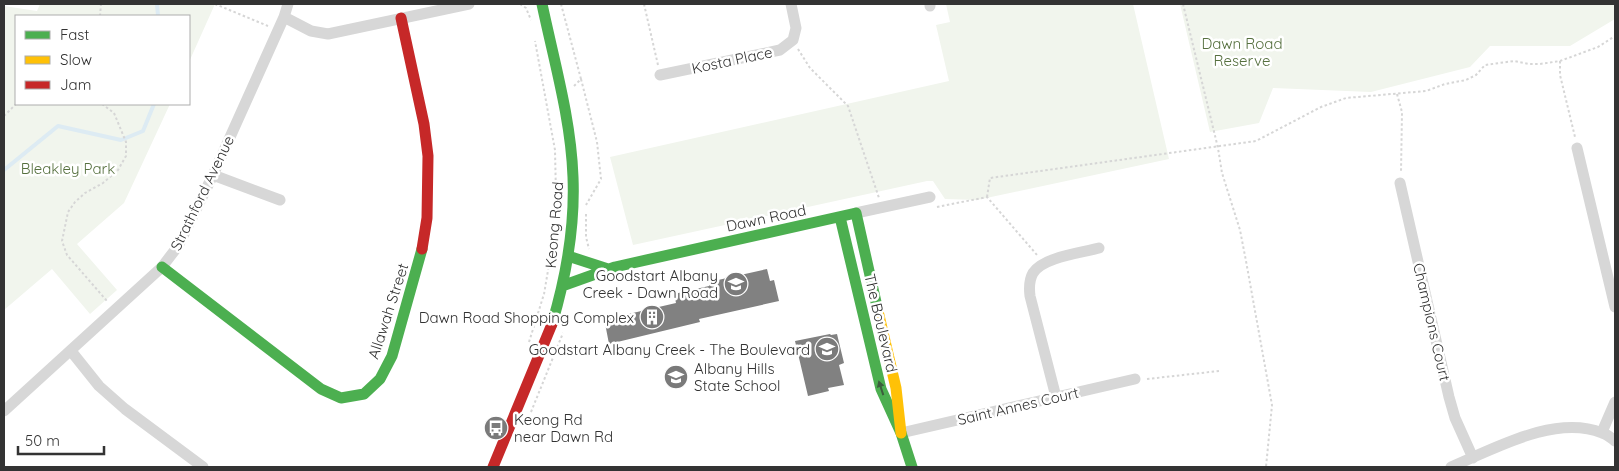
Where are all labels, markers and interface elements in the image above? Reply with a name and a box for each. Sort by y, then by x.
legend [15,15,190,105]
text: Fast [60,25,89,44]
park label: Dawn Road Reserve [1201,34,1283,70]
street label: Kosta Place [690,42,774,78]
text: Slow [60,50,92,69]
text: Jam [60,75,91,94]
street label: Strathford Avenue [166,132,238,254]
park label: Bleakley Park [21,159,115,178]
street label: Keong Road [541,181,567,269]
street label: Dawn Road [724,200,808,236]
street label: Allawah Street [364,261,412,361]
street label: Champions Court [1409,261,1455,383]
place label: Goodstart Albany Creek - Dawn Road [583,266,718,302]
school or university icon: Goodstart Albany Creek - Dawn Road [723,271,749,297]
street label: The Boulevard [860,272,902,374]
building icon: Dawn Road Shopping Complex [639,304,665,330]
place label: Dawn Road Shopping Complex [419,308,634,327]
school or university icon: Goodstart Albany Creek - The Boulevard [814,336,840,362]
place label: Goodstart Albany Creek - The Boulevard [529,340,810,359]
place label: Albany Hills State School [694,359,780,395]
school or university icon: Albany Hills State School [663,364,689,390]
one-way arrow [877,380,885,395]
street label: Saint Annes Court [956,383,1080,429]
place label: Keong Rd near Dawn Rd [514,410,613,446]
bus stop icon: Keong Rd near Dawn Rd [483,415,509,441]
scale bar [18,424,104,456]
text: 50 m [25,431,60,450]

